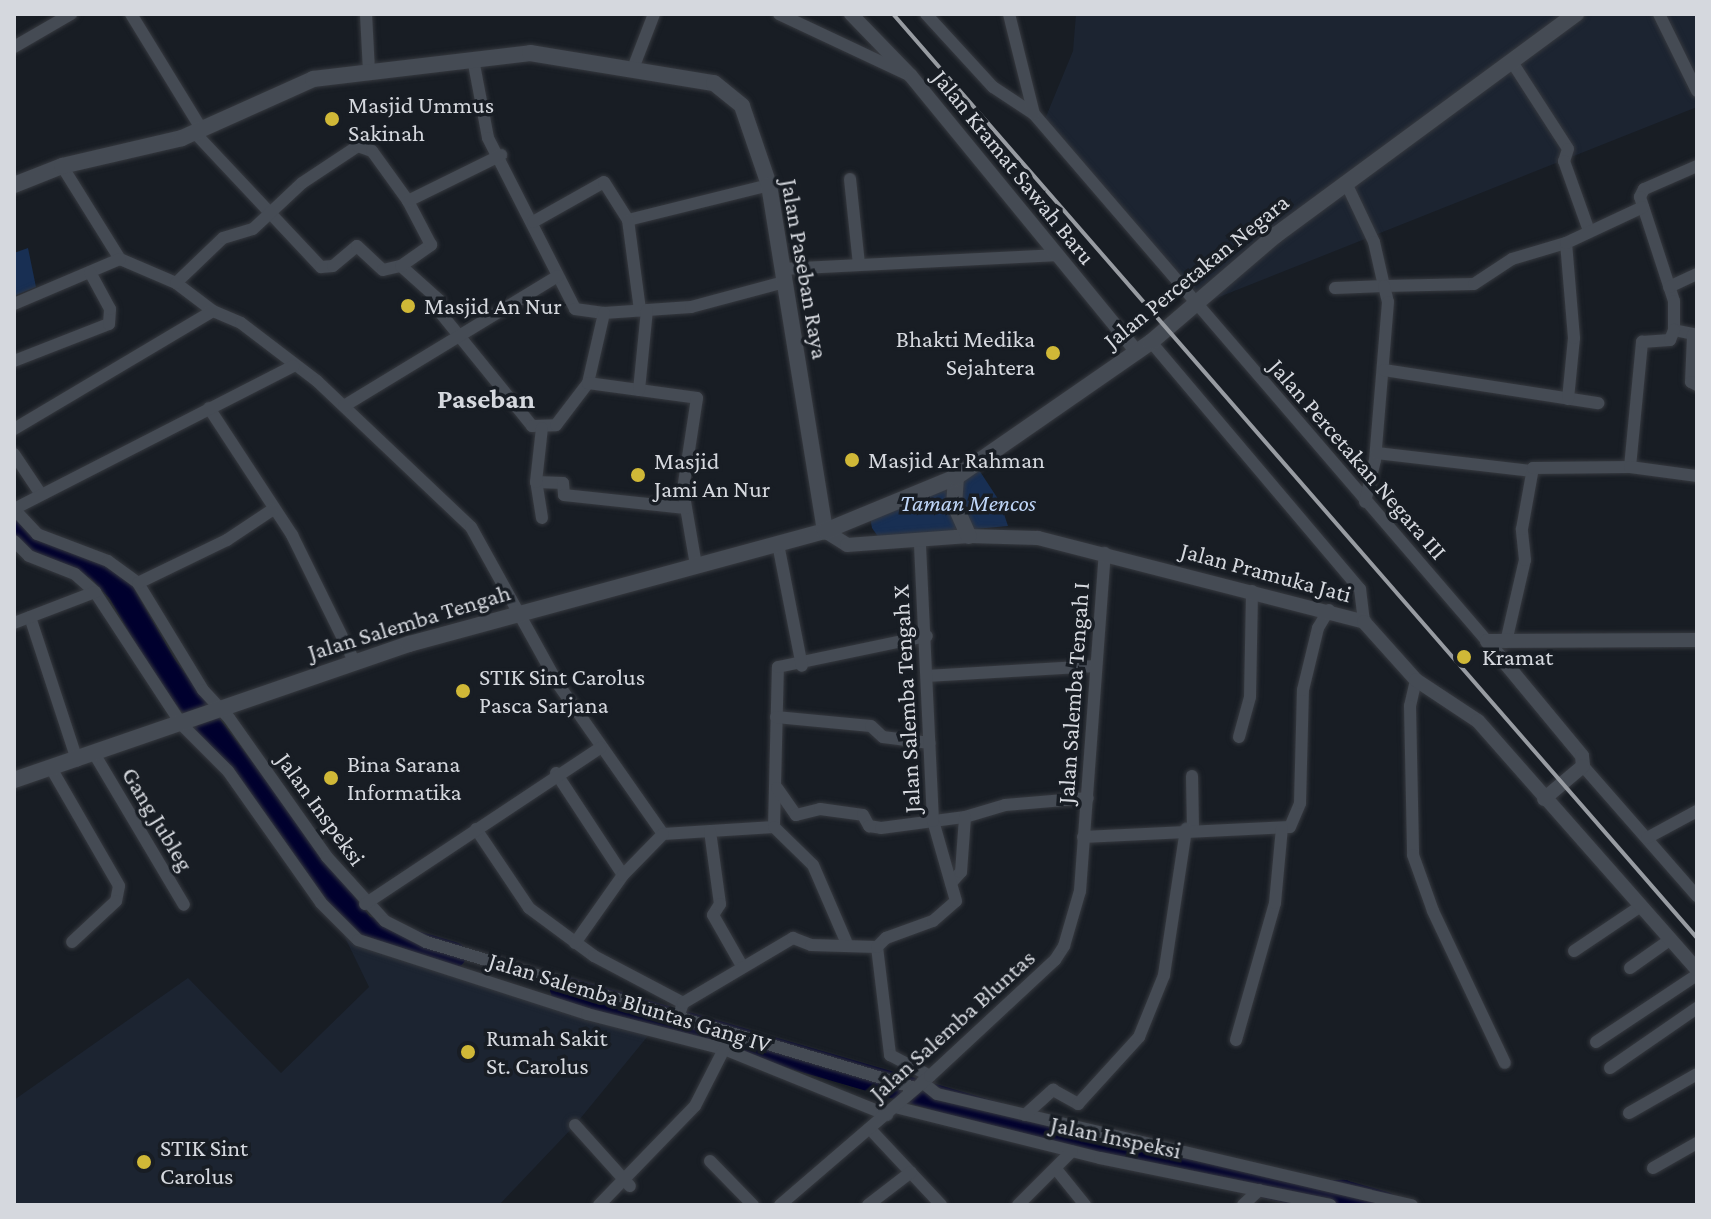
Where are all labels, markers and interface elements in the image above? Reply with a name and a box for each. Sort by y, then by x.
street label: Jalan Kramat Sawah Baru [927,64,1101,270]
place label: Masjid Ummus Sakinah [348,91,494,147]
marker: Masjid Ummus Sakinah [323,110,341,128]
street label: Jalan Paseban Raya [775,177,835,361]
street label: Jalan Percetakan Negara [1097,187,1295,355]
place label: Masjid An Nur [424,292,562,320]
marker: Masjid An Nur [399,297,417,315]
place label: Bhakti Medika Sejahtera [896,325,1035,381]
marker: Bhakti Medika Sejahtera [1042,342,1064,364]
street label: Jalan Percetakan Negara III [1263,353,1453,565]
district label: Paseban [437,382,535,416]
place label: Masjid Ar Rahman [868,446,1045,474]
place label: Masjid Jami An Nur [654,447,770,503]
marker: Masjid Ar Rahman [843,451,861,469]
marker: Masjid Jami An Nur [629,466,647,484]
park label: Taman Mencos [900,489,1036,517]
street label: Jalan Pramuka Jati [1177,535,1355,609]
street label: Jalan Salemba Tengah [304,577,514,667]
street label: Jalan Salemba Tengah I [1051,581,1095,805]
street label: Jalan Salemba Tengah X [886,584,926,814]
place label: Kramat [1482,643,1553,671]
marker: Kramat [1453,646,1475,668]
place label: STIK Sint Carolus Pasca Sarjana [479,663,645,719]
marker: STIK Sint Carolus Pasca Sarjana [454,682,472,700]
street label: Jalan Inspeksi [270,747,372,871]
place label: Bina Sarana Informatika [347,750,462,806]
street label: Gang Jubleg [116,762,200,876]
marker: Bina Sarana Informatika [322,769,340,787]
street label: Jalan Salemba Bluntas [863,943,1041,1107]
street label: Jalan Salemba Bluntas Gang IV [485,945,775,1059]
place label: Rumah Sakit St. Carolus [486,1024,608,1080]
marker: Rumah Sakit St. Carolus [457,1041,479,1063]
street label: Jalan Inspeksi [1048,1109,1184,1165]
place label: STIK Sint Carolus [160,1134,248,1190]
marker: STIK Sint Carolus [135,1153,153,1171]

